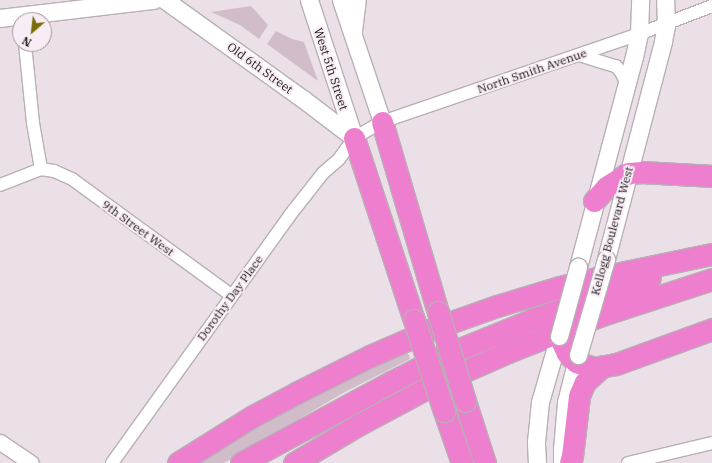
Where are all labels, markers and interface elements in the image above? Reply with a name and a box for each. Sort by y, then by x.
north arrow [12,12,52,52]
street label: West 5th Street [311,26,351,112]
text: N [20,33,34,50]
street label: Old 6th Street [224,39,296,97]
street label: North Smith Avenue [475,45,589,97]
street label: Kellogg Boulevard West [588,165,636,297]
street label: 9th Street West [99,197,177,259]
street label: Dorothy Day Place [194,252,266,344]

